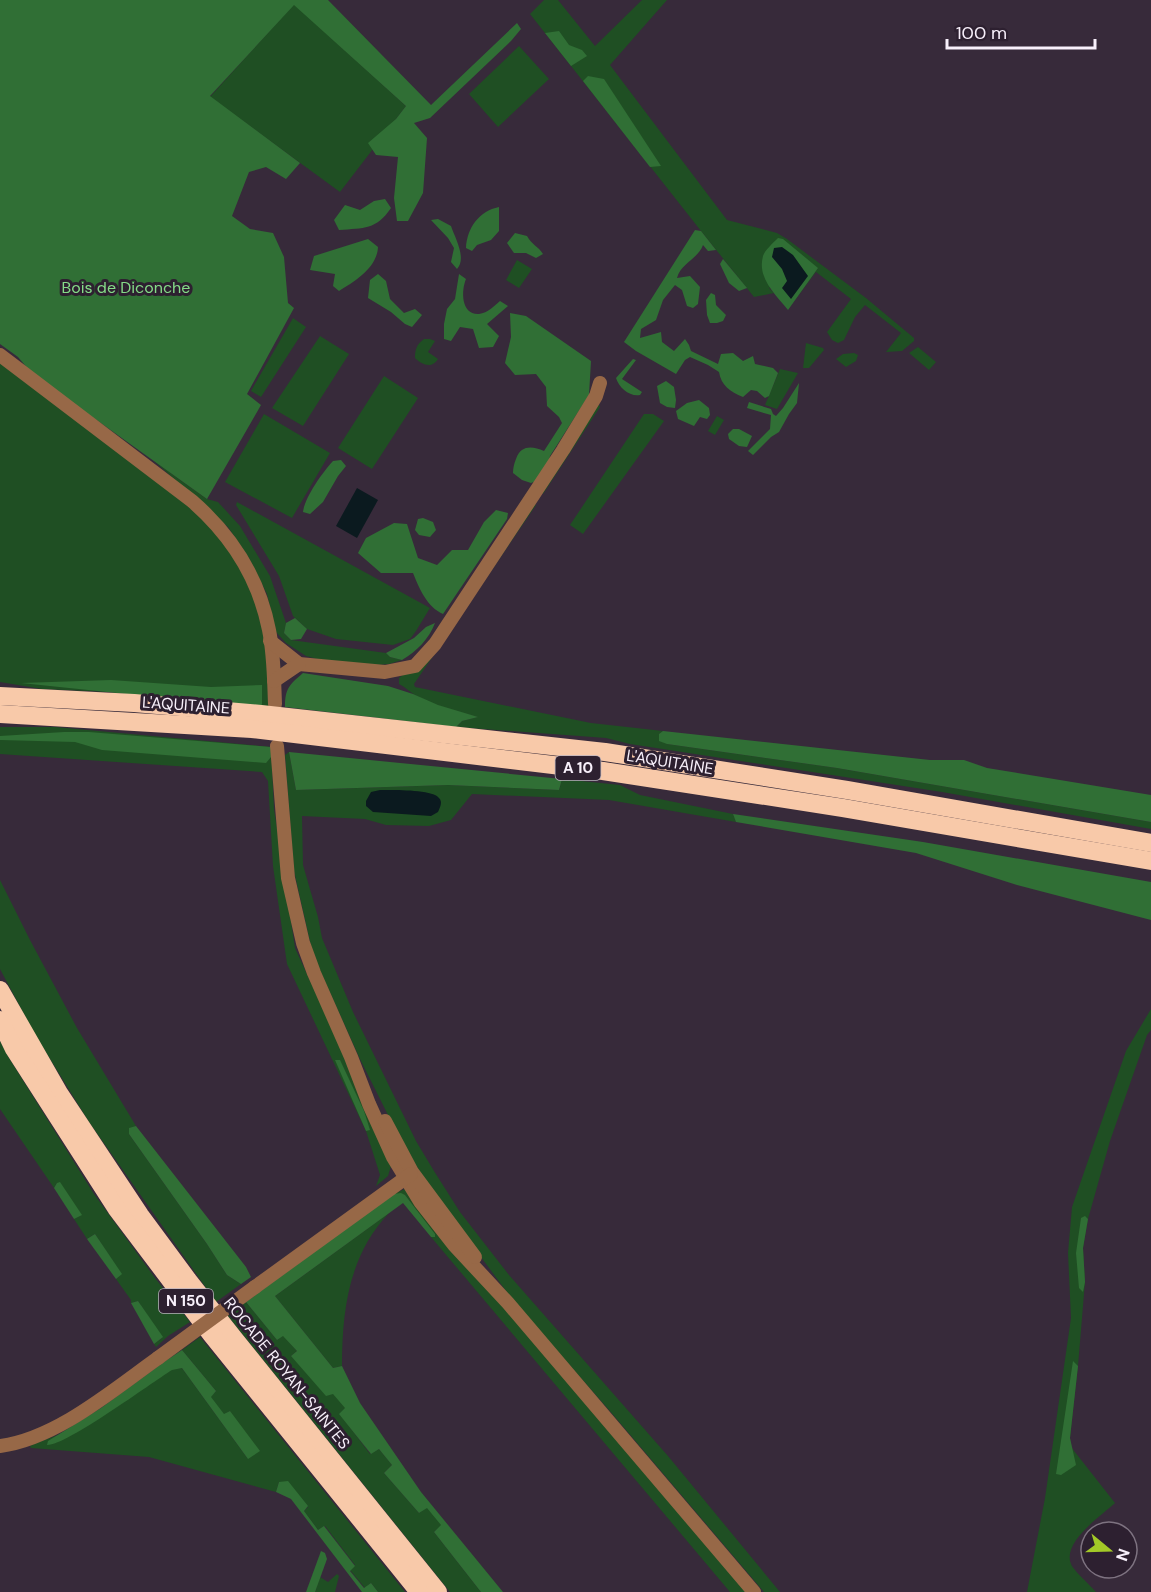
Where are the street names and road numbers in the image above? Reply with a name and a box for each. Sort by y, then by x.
street label: L'AQUITAINE [141,691,231,719]
street label: L'AQUITAINE [625,745,715,779]
road number: A 10 [556,756,600,780]
road number: N 150 [159,1289,213,1313]
street label: ROCADE ROYAN-SAINTES [219,1293,355,1453]

